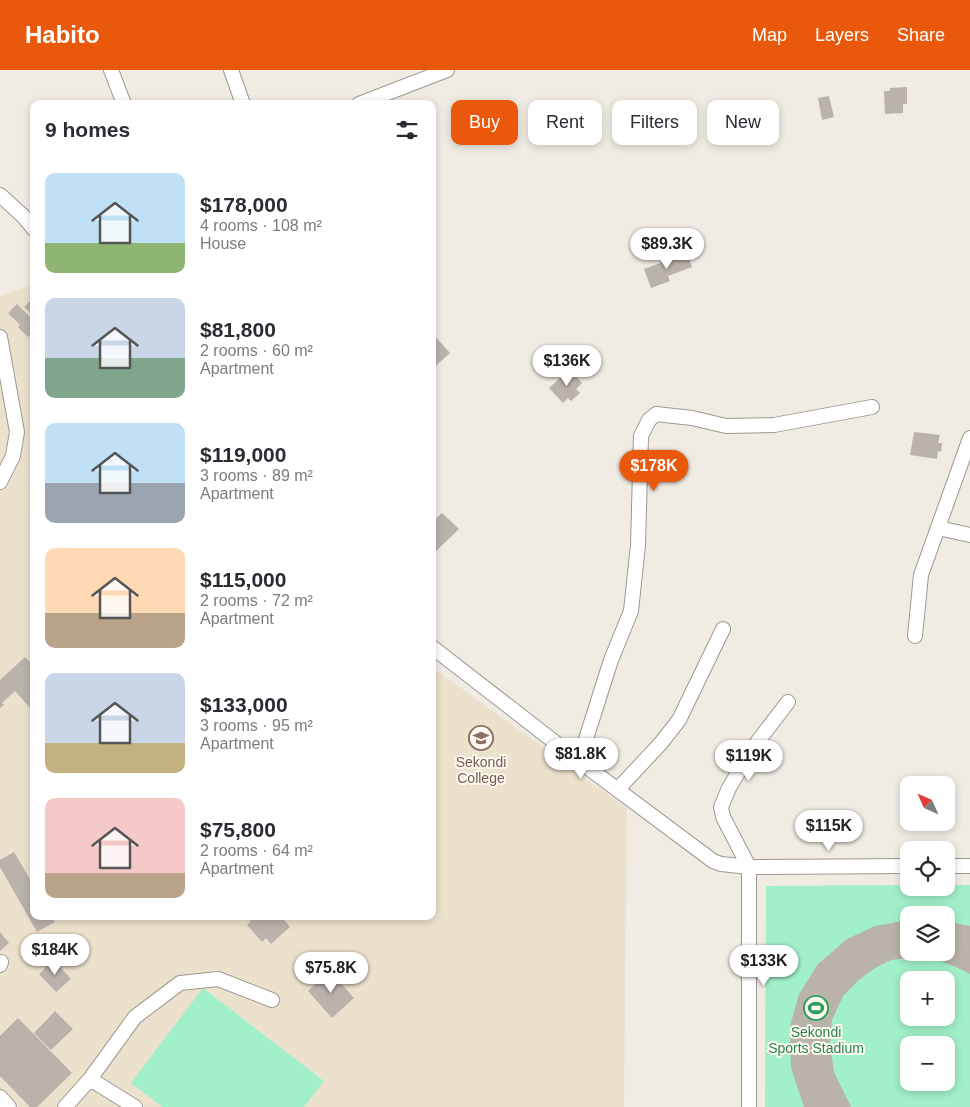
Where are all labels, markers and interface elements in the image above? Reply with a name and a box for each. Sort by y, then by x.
text: Habito [25,21,100,48]
text: Map [752,25,787,45]
text: Layers [815,25,869,45]
text: Share [897,25,945,45]
chip: Buy [451,100,518,145]
chip: Rent [528,100,602,145]
chip: Filters [612,100,697,145]
chip: New [707,100,779,145]
icon: filters [393,116,421,144]
text: 9 homes [45,118,130,141]
icon: home [85,193,145,253]
text: $178,000 [200,193,288,216]
text: 4 rooms · 108 m² [200,217,322,234]
pin: $89.3K [626,228,708,270]
text: House [200,235,246,252]
text: $89.3K [641,235,693,252]
icon: home [85,318,145,378]
text: $81,800 [200,318,276,341]
text: 2 rooms · 60 m² [200,342,313,359]
pin: $136K [532,344,602,387]
text: $136K [543,352,591,369]
text: Apartment [200,360,274,377]
icon: home [85,443,145,503]
text: $119,000 [200,443,286,466]
pin: $178K [619,450,689,492]
text: $178K [630,457,678,474]
text: 3 rooms · 89 m² [200,467,313,484]
text: Apartment [200,485,274,502]
icon: home [85,568,145,628]
text: $115,000 [200,568,286,591]
text: 2 rooms · 72 m² [200,592,313,609]
text: Apartment [200,610,274,627]
icon: home [85,693,145,753]
text: $133,000 [200,693,288,716]
text: 3 rooms · 95 m² [200,717,313,734]
school or university icon: Sekondi College [468,725,494,751]
text: Apartment [200,735,274,752]
pin: $81.8K [540,738,622,780]
pin: $119K [714,740,784,782]
text: $81.8K [555,745,607,762]
text: $119K [726,747,772,764]
place label: Sekondi College [456,754,506,786]
north arrow [900,776,955,831]
map controls [900,776,955,1091]
pin: $115K [794,810,864,852]
text: $115K [806,817,852,834]
icon: home [85,818,145,878]
text: $75,800 [200,818,276,841]
button: locate [900,841,955,896]
text: 2 rooms · 64 m² [200,842,313,859]
text: Apartment [200,860,274,877]
button: layers [900,906,955,961]
pin: $184K [20,934,90,976]
text: $184K [31,941,79,958]
pin: $133K [729,944,799,987]
pin: $75.8K [290,952,372,994]
text: $133K [740,952,788,969]
text: $75.8K [305,959,357,976]
button: + [900,971,955,1026]
sports icon: Sekondi Sports Stadium [803,995,829,1021]
place label: Sekondi Sports Stadium [768,1024,864,1056]
button: − [900,1036,955,1091]

